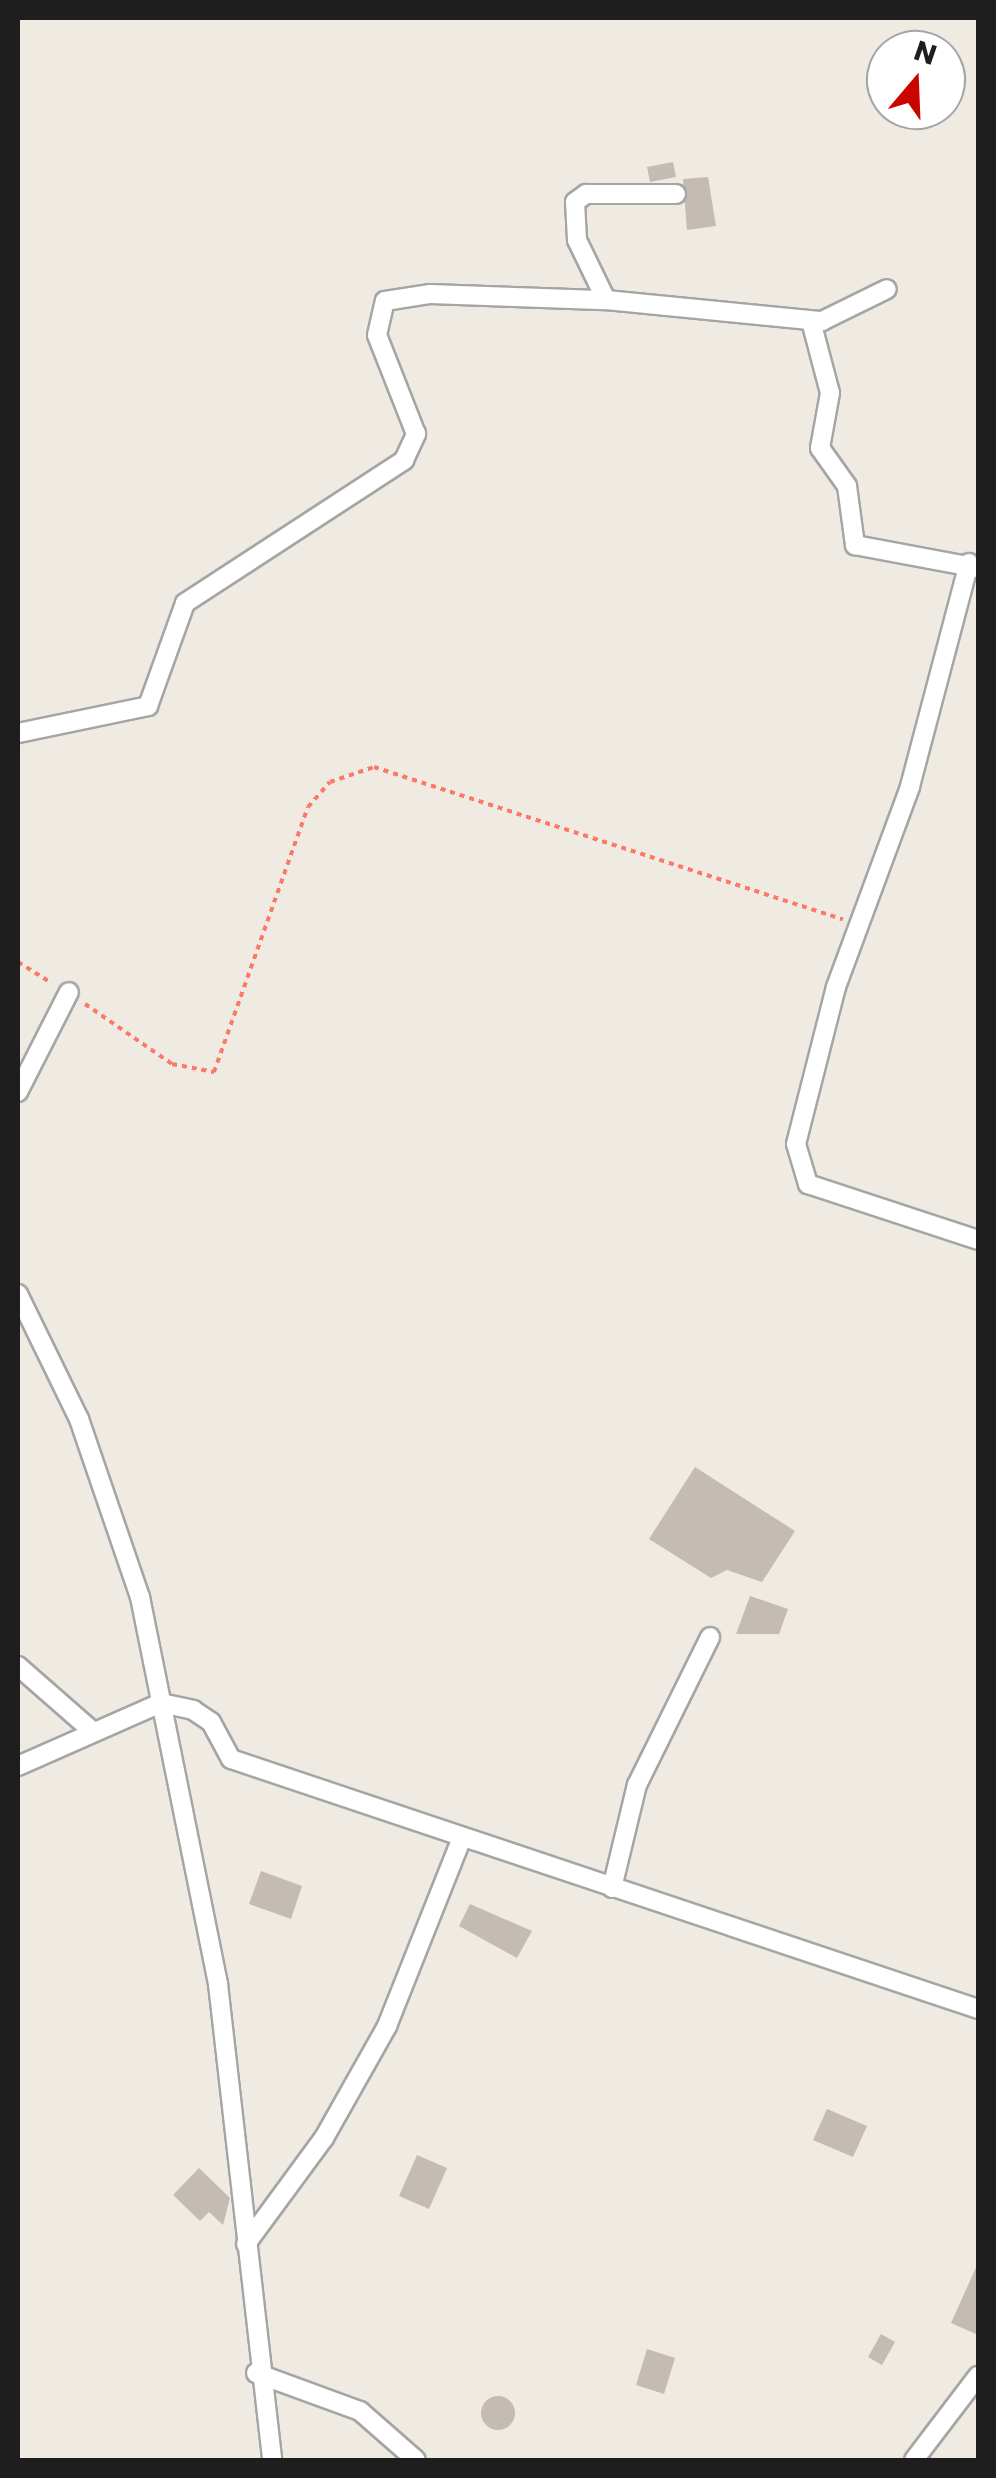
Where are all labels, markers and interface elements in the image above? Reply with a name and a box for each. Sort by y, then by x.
north arrow [866,30,966,130]
text: N [909,31,942,75]

